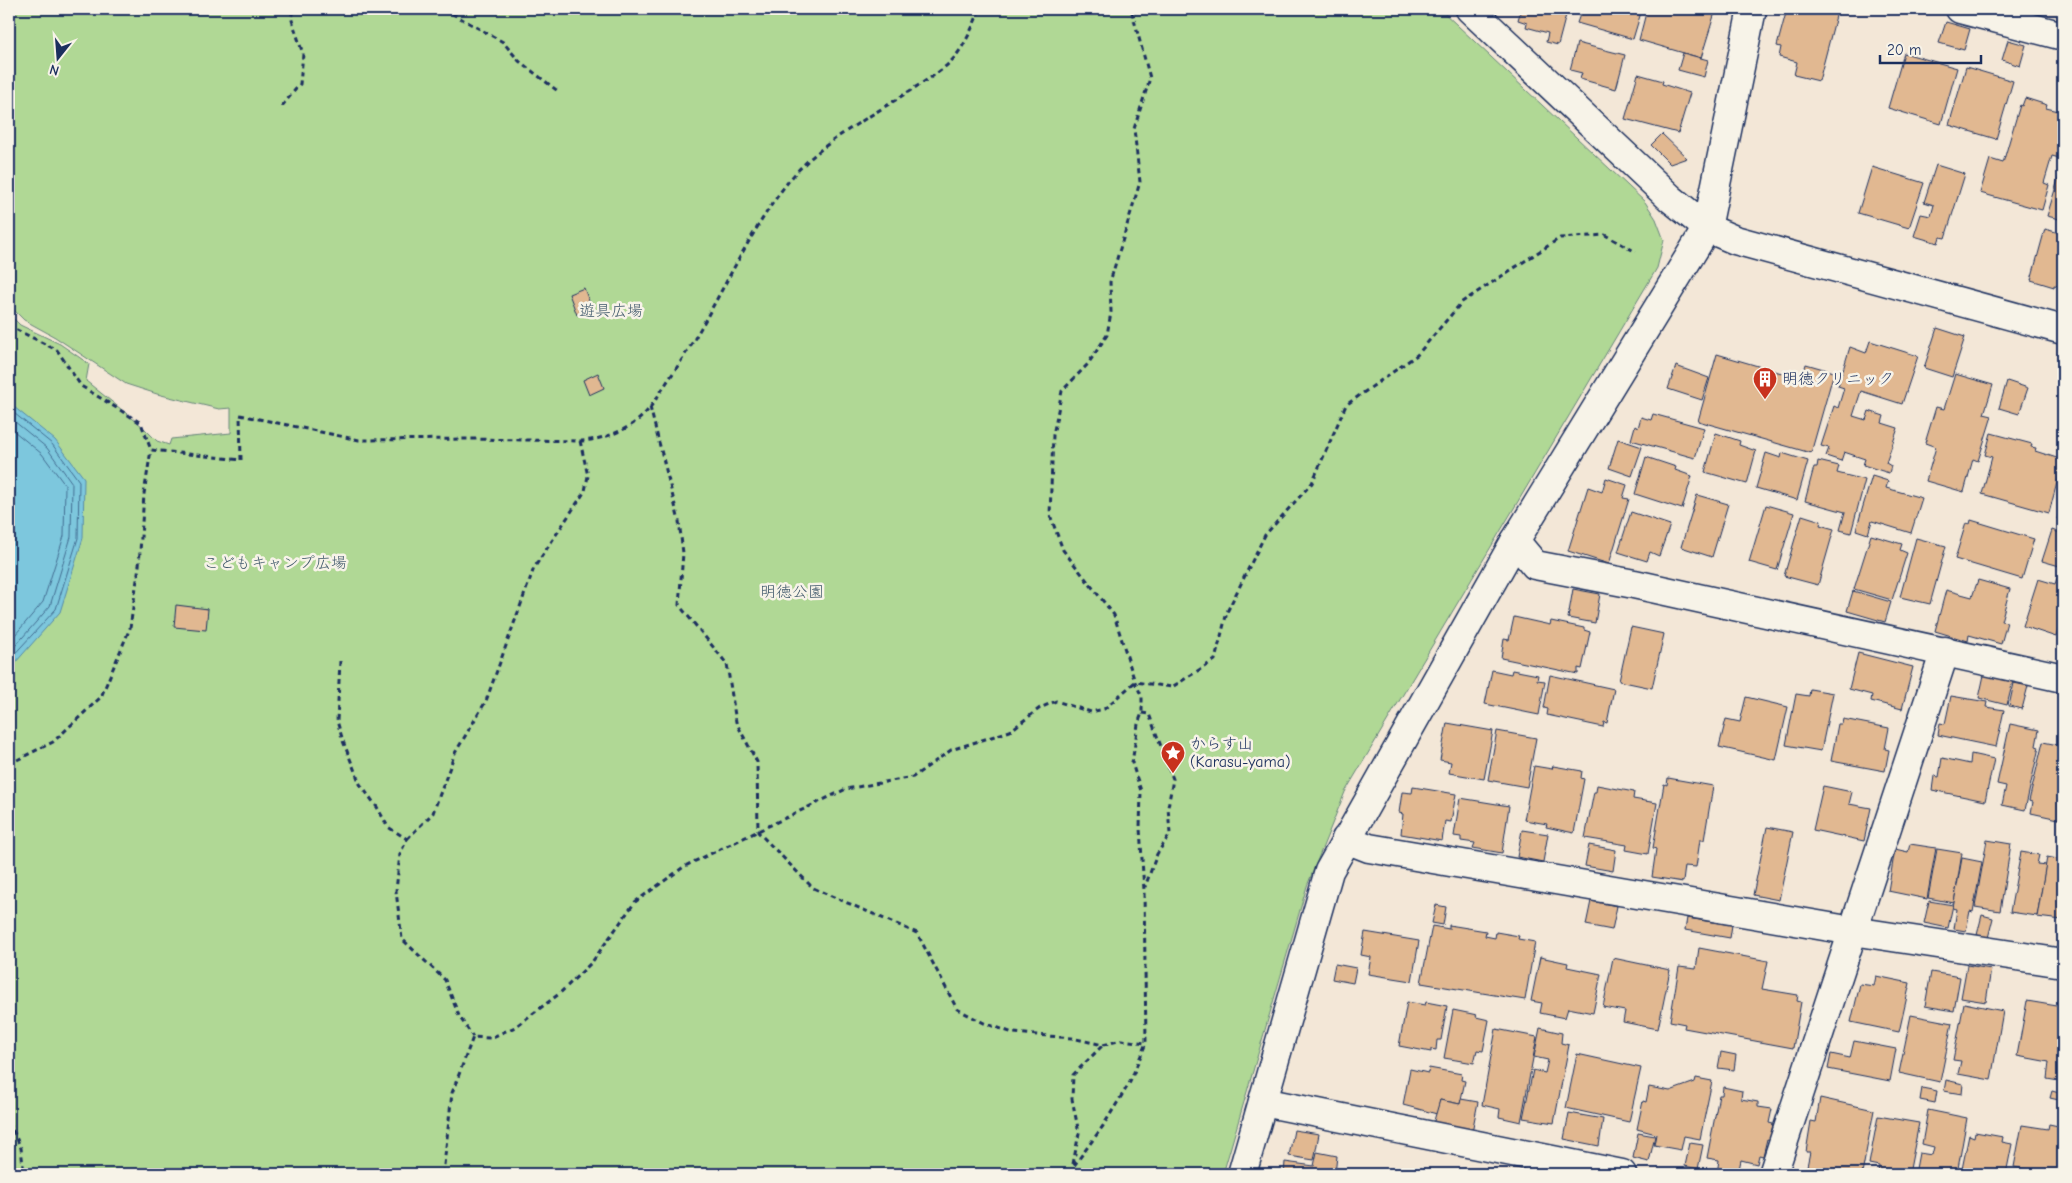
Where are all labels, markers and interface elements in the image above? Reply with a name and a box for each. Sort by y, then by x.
north arrow [32,32,82,82]
scale bar [1880,32,1981,64]
text: 20 m [1887,41,1921,59]
text: N [47,60,61,79]
park label: 遊具広場 [579,302,643,320]
building icon: 明徳クリニック [1752,366,1778,400]
place label: 明徳クリニック [1782,370,1894,388]
park label: こどもキャンプ広場 [203,554,347,572]
park label: 明徳公園 [760,583,824,601]
place label: からす山 (Karasu-yama) [1190,735,1291,771]
place icon: からす山 (Karasu-yama) [1160,740,1186,774]

